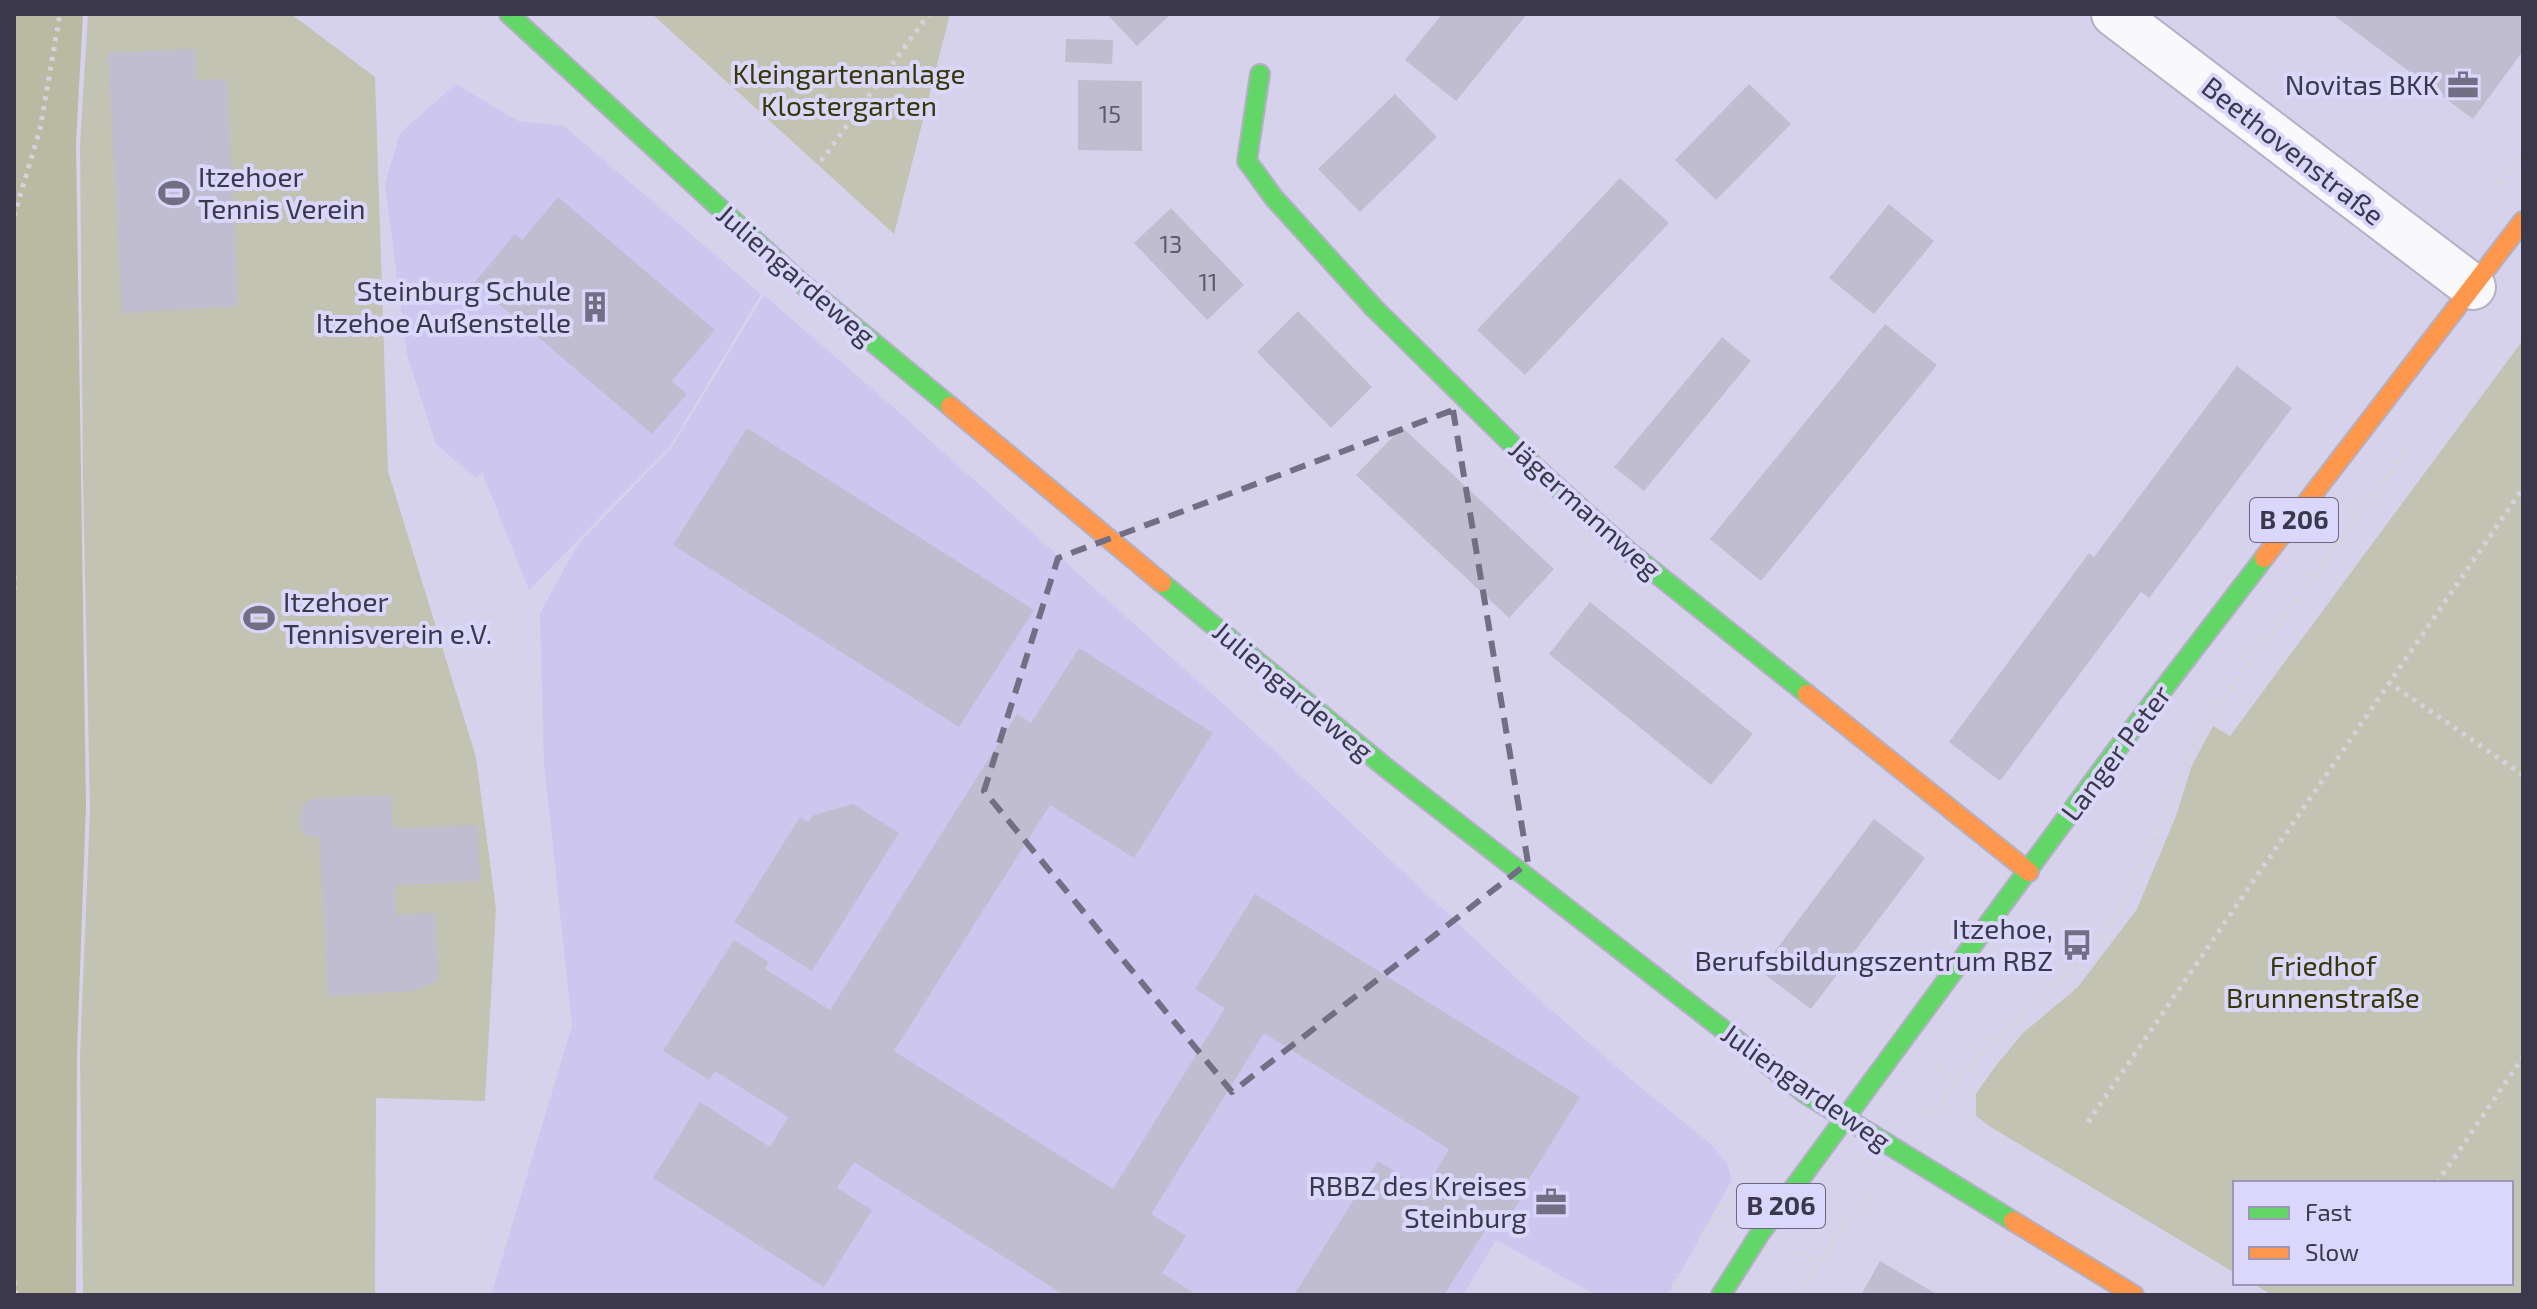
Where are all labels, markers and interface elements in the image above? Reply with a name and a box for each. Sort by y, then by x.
park label: Kleingartenanlage Klostergarten [732,56,966,122]
place label: Novitas BKK [2285,67,2439,101]
office icon: Novitas BKK [2446,68,2480,102]
street label: Beethovenstraße [2196,69,2391,232]
house number: 15 [1099,99,1121,128]
place label: Itzehoer Tennis Verein [198,159,366,225]
sports icon: Itzehoer Tennis Verein [157,176,191,210]
street label: Juliengardeweg [711,196,883,352]
house number: 13 [1160,229,1182,258]
house number: 11 [1198,267,1218,296]
place label: Steinburg Schule Itzehoe Außenstelle [316,273,571,339]
building icon: Steinburg Schule Itzehoe Außenstelle [578,290,612,324]
street label: Jägermannweg [1503,431,1669,586]
road number: B 206 [2250,498,2338,542]
place label: Itzehoer Tennisverein e.V. [283,584,492,650]
sports icon: Itzehoer Tennisverein e.V. [242,601,276,635]
street label: Juliengardeweg [1207,613,1381,767]
street label: Langer Peter [2053,678,2177,827]
place label: Itzehoe, Berufsbildungszentrum RBZ [1695,911,2053,977]
bus stop icon: Itzehoe, Berufsbildungszentrum RBZ [2060,928,2094,962]
park label: Friedhof Brunnenstraße [2226,948,2420,1014]
street label: Juliengardeweg [1715,1015,1898,1157]
place label: RBBZ des Kreises Steinburg [1308,1168,1527,1234]
legend [2233,1181,2513,1285]
road number: B 206 [1737,1184,1825,1228]
office icon: RBBZ des Kreises Steinburg [1534,1185,1568,1219]
text: Fast [2305,1197,2352,1226]
text: Slow [2305,1237,2359,1266]

